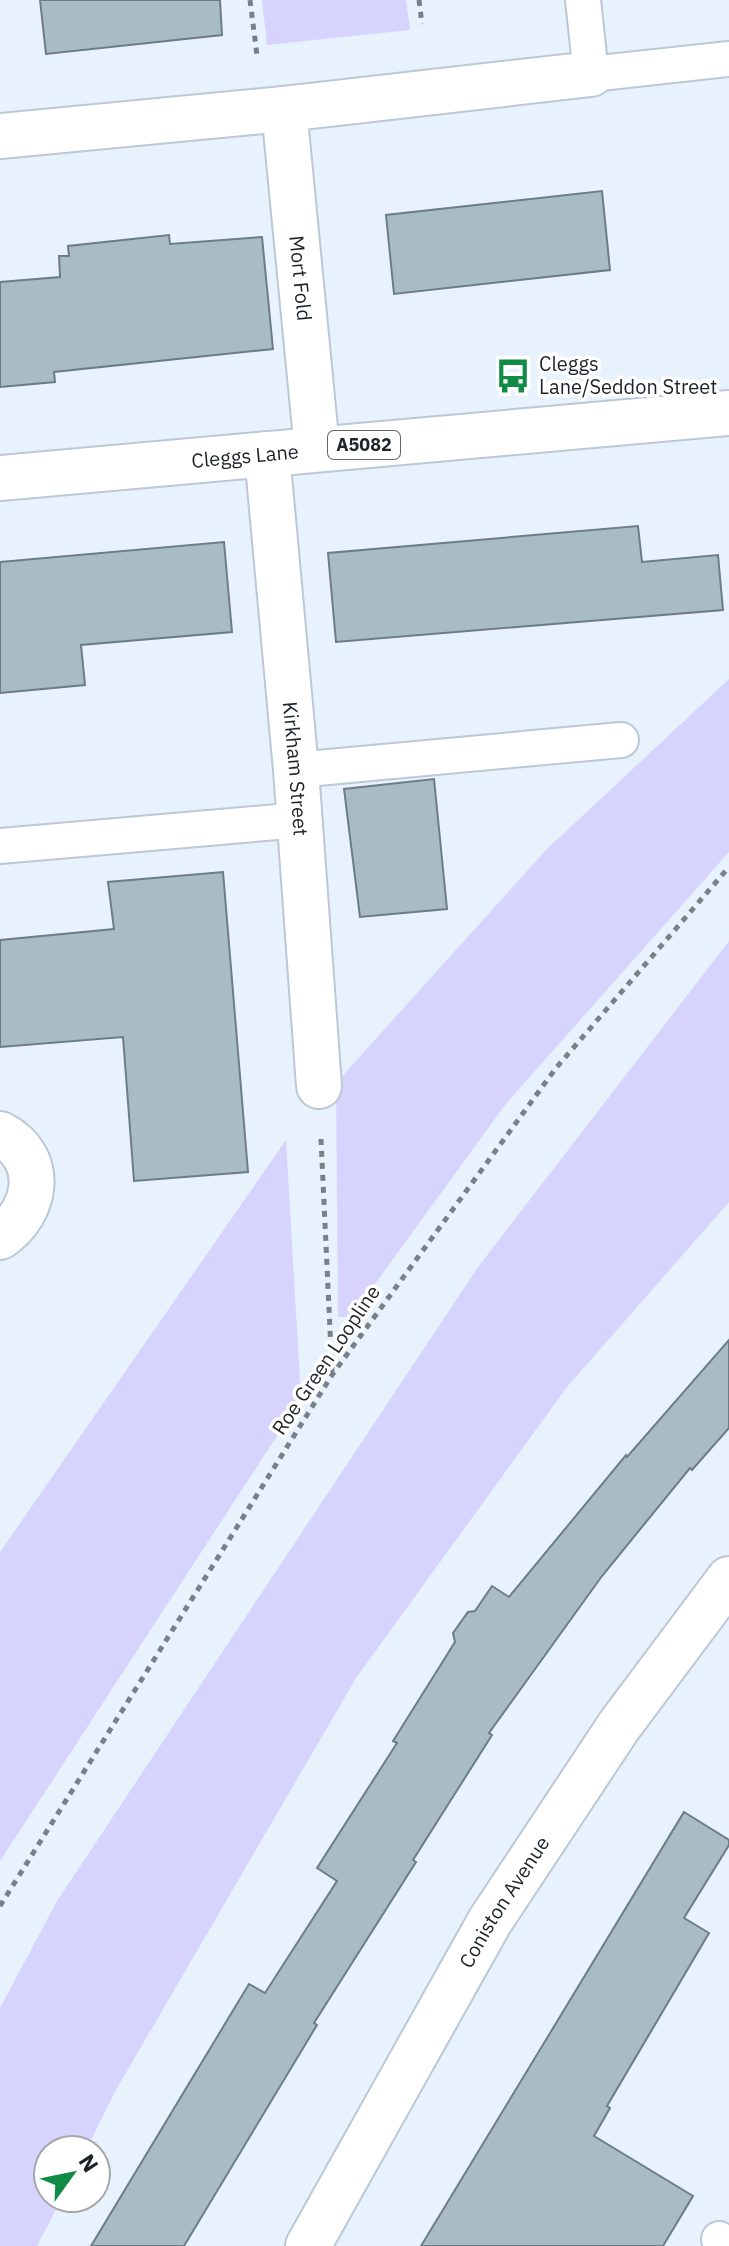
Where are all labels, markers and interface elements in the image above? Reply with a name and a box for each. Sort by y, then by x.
street label: Mort Fold [283,234,318,322]
place label: Cleggs Lane/Seddon Street [539,350,717,400]
bus stop icon: Cleggs Lane/Seddon Street [494,357,532,395]
road number: A5082 [328,431,400,459]
street label: Cleggs Lane [190,437,300,474]
street label: Kirkham Street [277,700,315,837]
street label: Roe Green Loopline [265,1280,386,1440]
street label: Coniston Avenue [452,1831,555,1973]
north arrow [32,2134,112,2214]
text: N [73,2148,106,2177]

